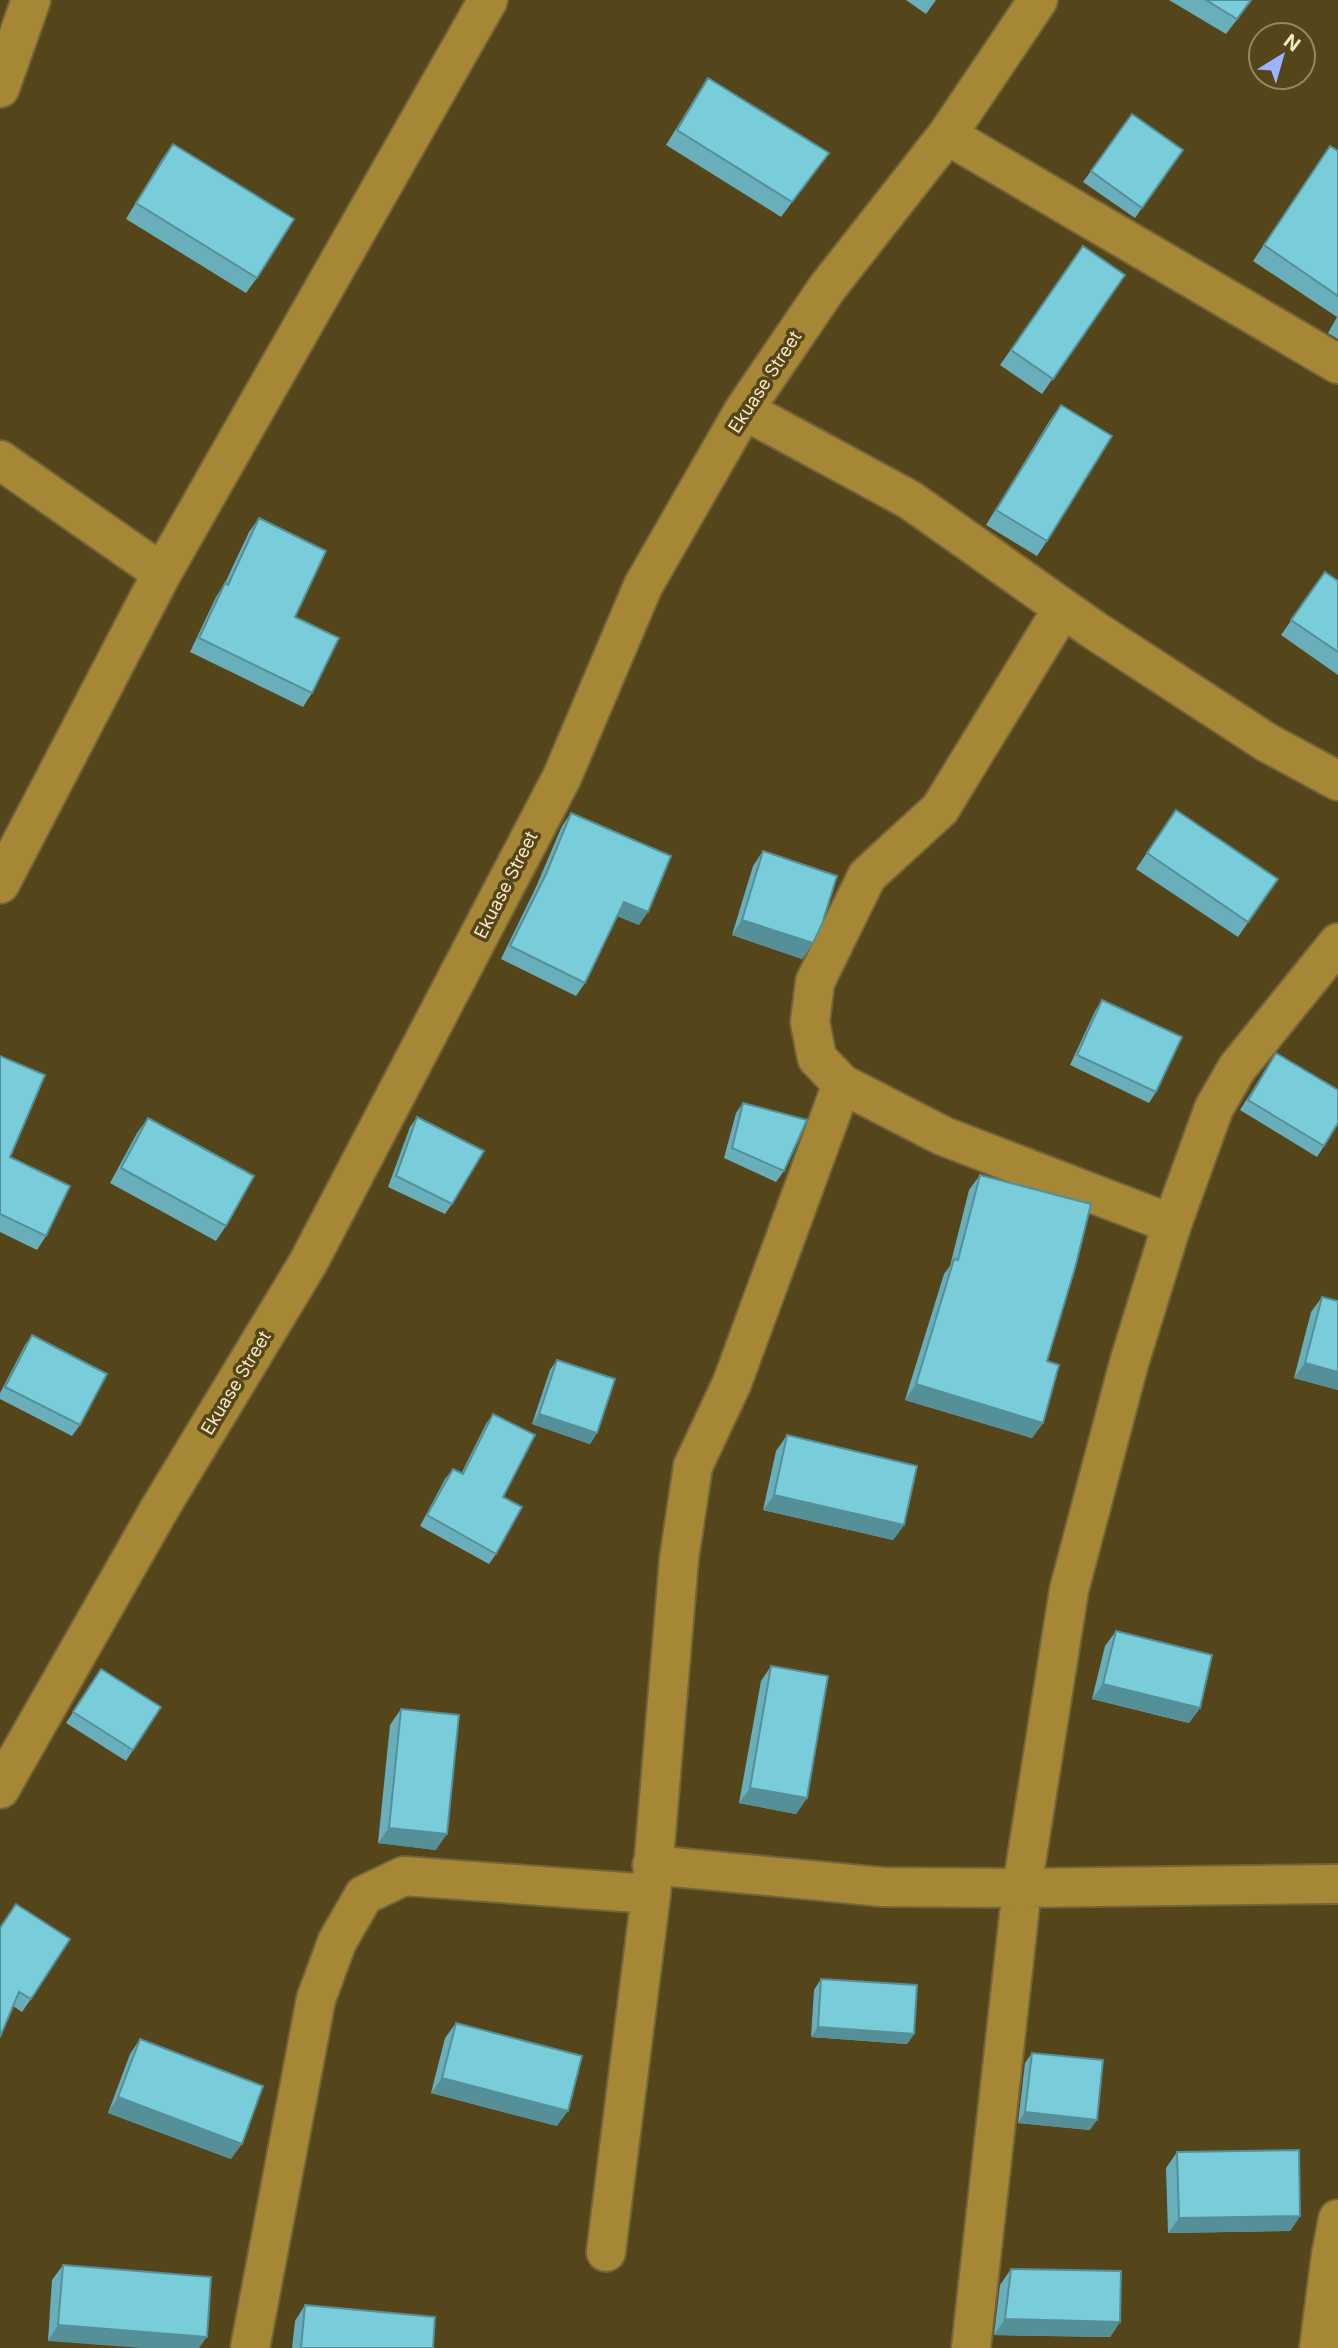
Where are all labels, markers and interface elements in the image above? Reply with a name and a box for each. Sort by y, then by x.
north arrow [1247,21,1317,91]
text: N [1279,29,1305,56]
street label: Ekuase Street [724,327,805,437]
street label: Ekuase Street [470,828,542,942]
street label: Ekuase Street [196,1327,275,1438]

